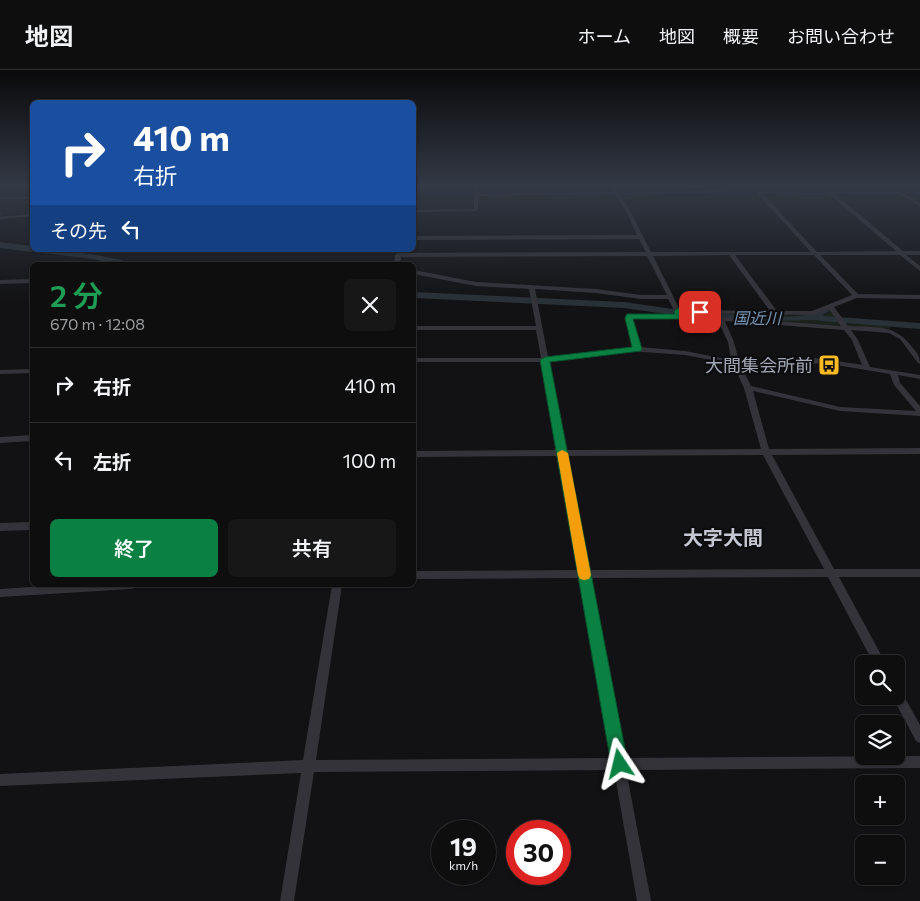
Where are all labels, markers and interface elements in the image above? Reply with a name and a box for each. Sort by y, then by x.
text: 地図 [25,21,73,50]
text: ホーム [578,25,631,47]
text: 地図 [659,25,695,47]
text: 概要 [723,25,759,47]
text: お問い合わせ [787,25,895,47]
text: 410 m [133,115,230,158]
icon: right [50,120,115,185]
text: 右折 [133,162,177,189]
icon: left [117,215,145,243]
text: その先 [50,219,107,242]
text: 2 分 [50,276,103,313]
button: close [344,279,396,331]
pin [679,291,721,333]
icon: arrive [686,298,714,326]
water label: 国近川 [733,308,783,327]
text: 670 m · 12:08 [50,314,145,333]
bus stop icon: 大間集会所前 [817,353,841,377]
place label: 大間集会所前 [705,354,813,376]
icon: right [50,371,78,399]
text: 410 m [344,374,396,397]
text: 右折 [93,375,131,398]
icon: left [50,446,78,474]
text: 100 m [343,449,396,472]
text: 左折 [93,450,131,473]
button: 終了 [50,519,218,577]
button: 共有 [228,519,396,577]
district label: 大字大間 [683,525,763,549]
map controls [855,655,905,885]
button: search [855,655,905,705]
button: layers [855,715,905,765]
position arrow [593,737,645,789]
button: + [855,775,905,825]
speed limit sign: 30 [506,820,571,885]
text: 19 [450,831,477,861]
button: − [855,835,905,885]
text: km/h [449,858,478,872]

